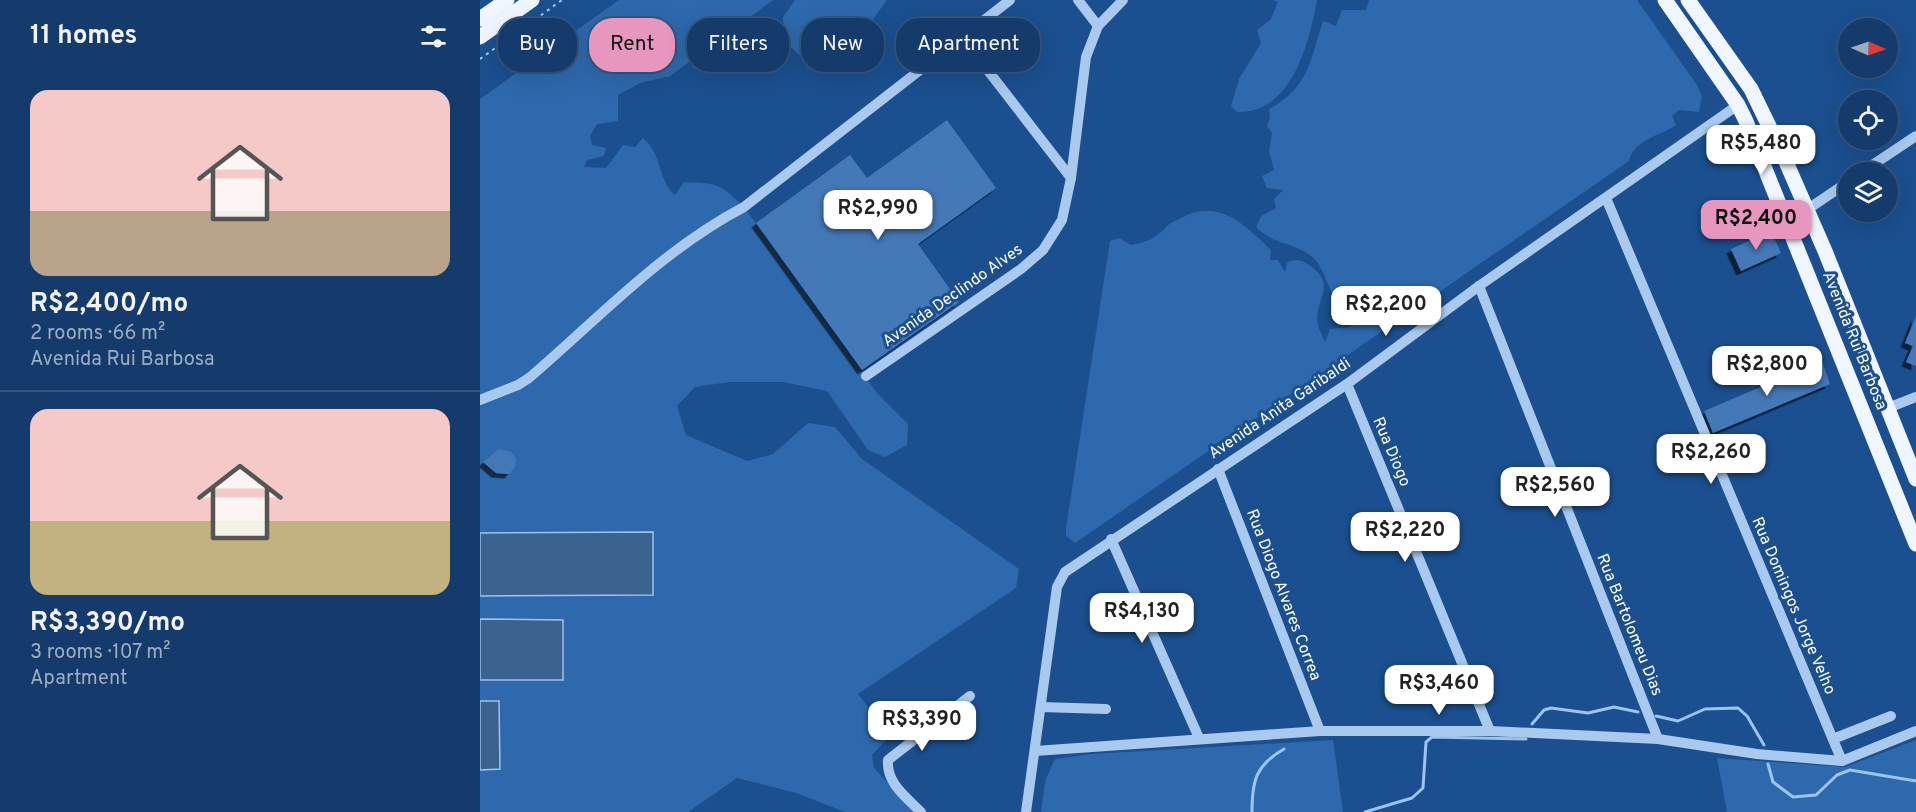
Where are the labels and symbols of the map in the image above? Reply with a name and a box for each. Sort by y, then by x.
north arrow [1838,18,1898,78]
pin: R$5,480 [1706,125,1816,176]
pin: R$2,990 [823,190,933,241]
pin: R$2,400 [1701,200,1811,251]
street label: Avenida Declindo Alves [879,240,1027,352]
street label: Avenida Rui Barbosa [1817,269,1891,413]
pin: R$2,200 [1331,286,1441,337]
pin: R$2,800 [1712,346,1822,397]
street label: Avenida Anita Garibaldi [1205,354,1355,464]
street label: Rua Diogo [1367,414,1415,490]
pin: R$2,260 [1656,434,1766,485]
pin: R$2,560 [1500,467,1610,518]
street label: Rua Diogo Alvares Correa [1241,506,1325,684]
pin: R$2,220 [1350,512,1460,563]
street label: Rua Domingos Jorge Velho [1746,514,1840,698]
street label: Rua Bartolomeu Dias [1591,551,1667,699]
pin: R$4,130 [1087,593,1197,644]
pin: R$3,460 [1384,665,1494,716]
pin: R$3,390 [867,701,977,752]

